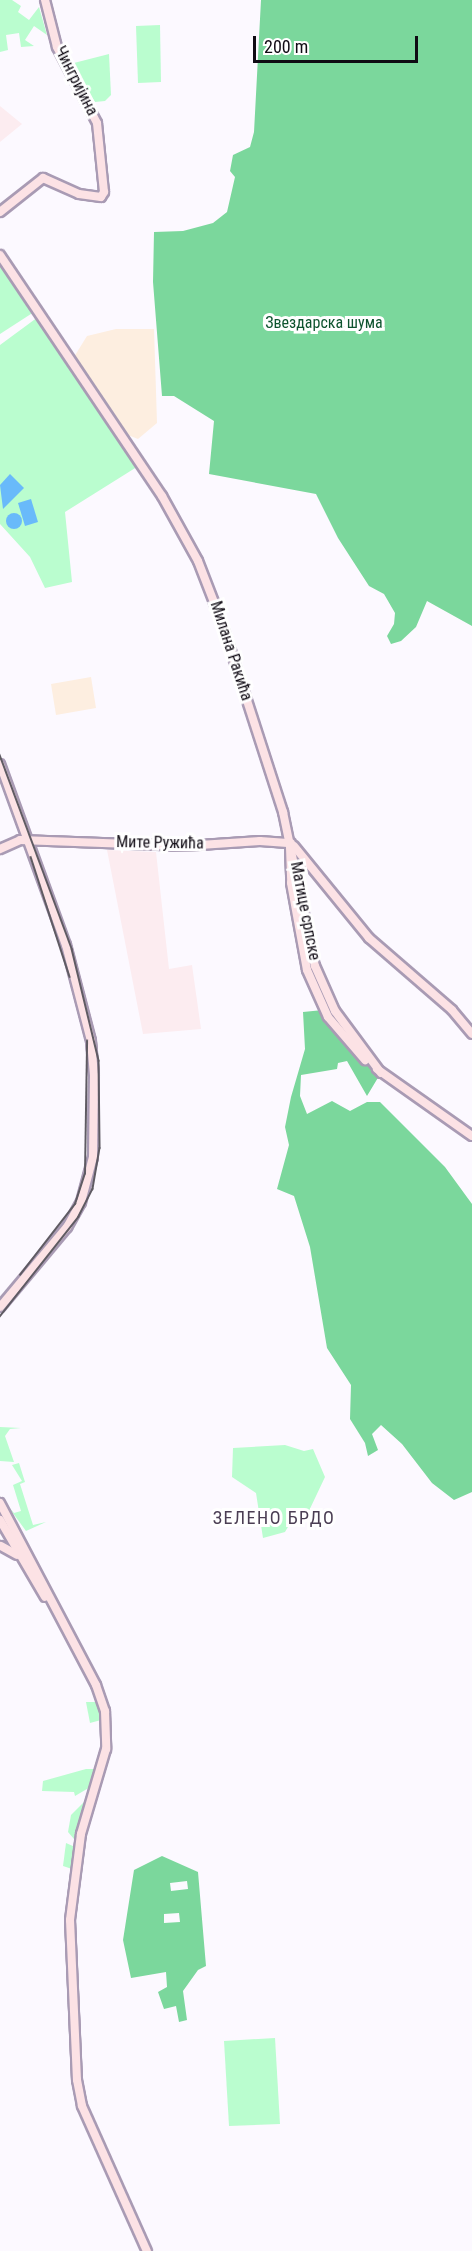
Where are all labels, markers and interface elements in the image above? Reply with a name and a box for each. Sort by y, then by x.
scale bar [256,24,421,62]
text: 200 m [264,36,308,57]
street label: Чингријина [50,43,102,119]
park label: Звездарска шума [265,313,383,333]
street label: Милана Ракића [206,599,256,703]
street label: Мите Ружића [116,833,204,853]
street label: Матице српске [286,860,324,962]
district label: ЗЕЛЕНО БРДО [213,1507,335,1529]

